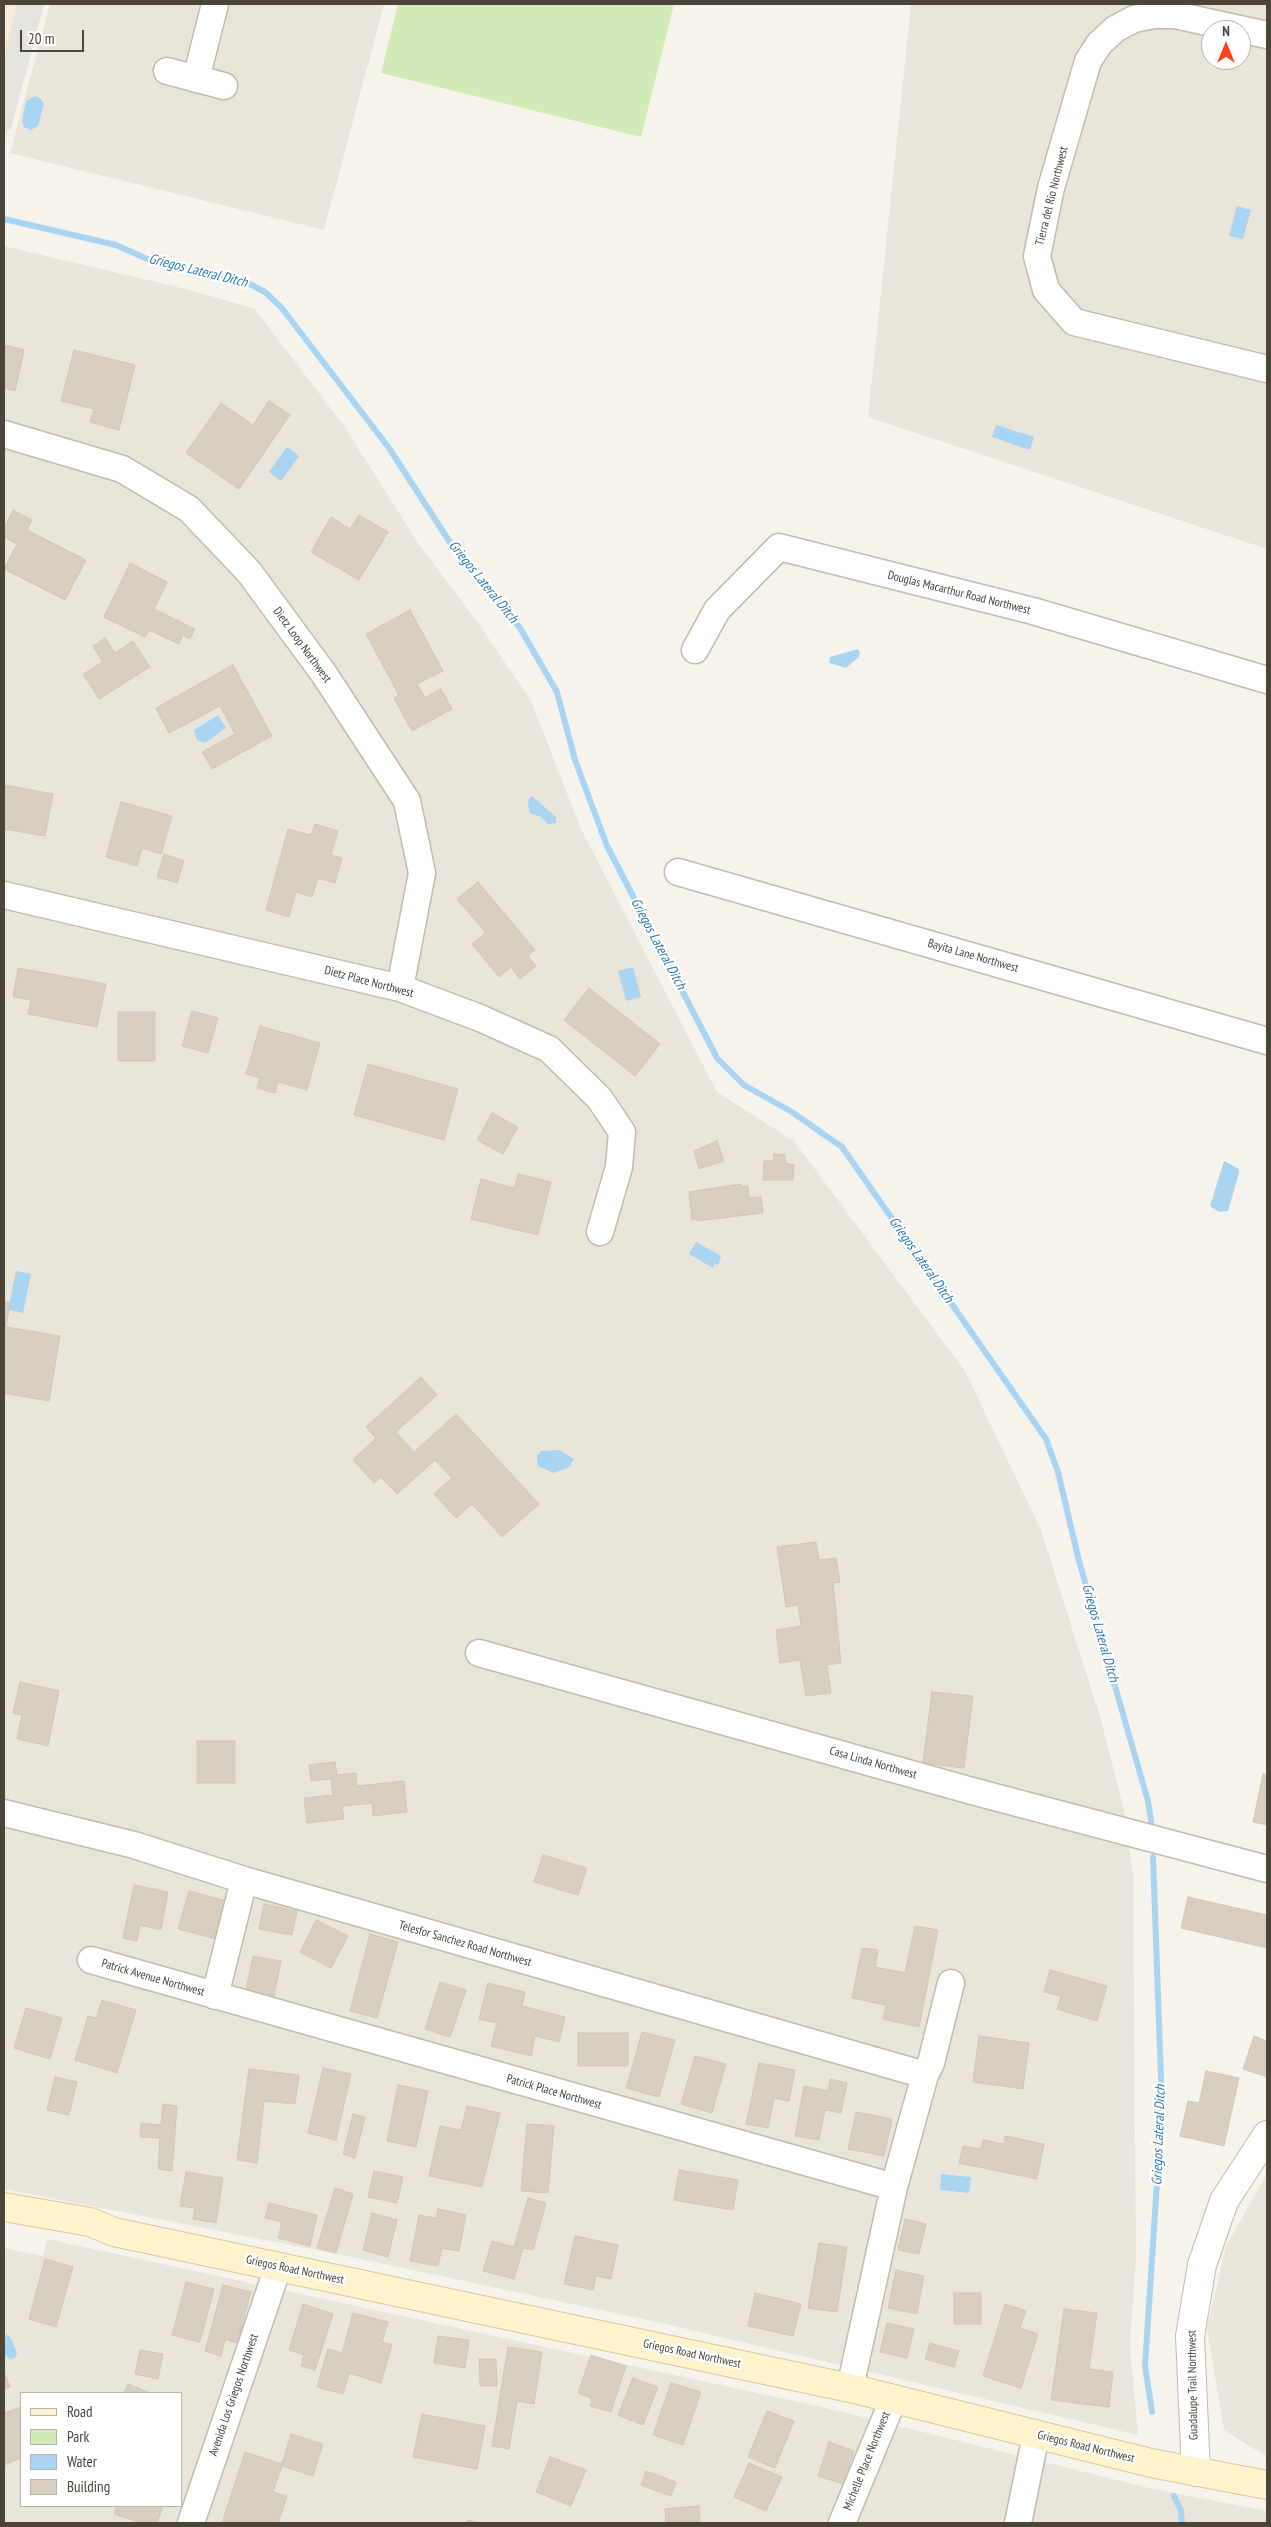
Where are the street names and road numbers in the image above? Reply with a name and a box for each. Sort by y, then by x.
street label: Tierra del Rio Northwest [1033,145,1071,247]
street label: Douglas Macarthur Road Northwest [886,568,1032,618]
street label: Dietz Loop Northwest [270,604,334,686]
street label: Bayita Lane Northwest [926,936,1020,976]
street label: Dietz Place Northwest [323,963,415,1001]
street label: Casa Linda Northwest [828,1744,918,1782]
street label: Telesfor Sanchez Road Northwest [397,1918,533,1970]
street label: Patrick Avenue Northwest [100,1956,206,2000]
street label: Patrick Place Northwest [505,2072,603,2112]
street label: Griegos Road Northwest [245,2253,345,2287]
street label: Guadalupe Trail Northwest [1185,2330,1201,2440]
street label: Avenida Los Griegos Northwest [206,2332,262,2458]
street label: Griegos Road Northwest [642,2337,742,2371]
street label: Michelle Place Northwest [841,2409,893,2513]
street label: Griegos Road Northwest [1036,2428,1136,2466]

